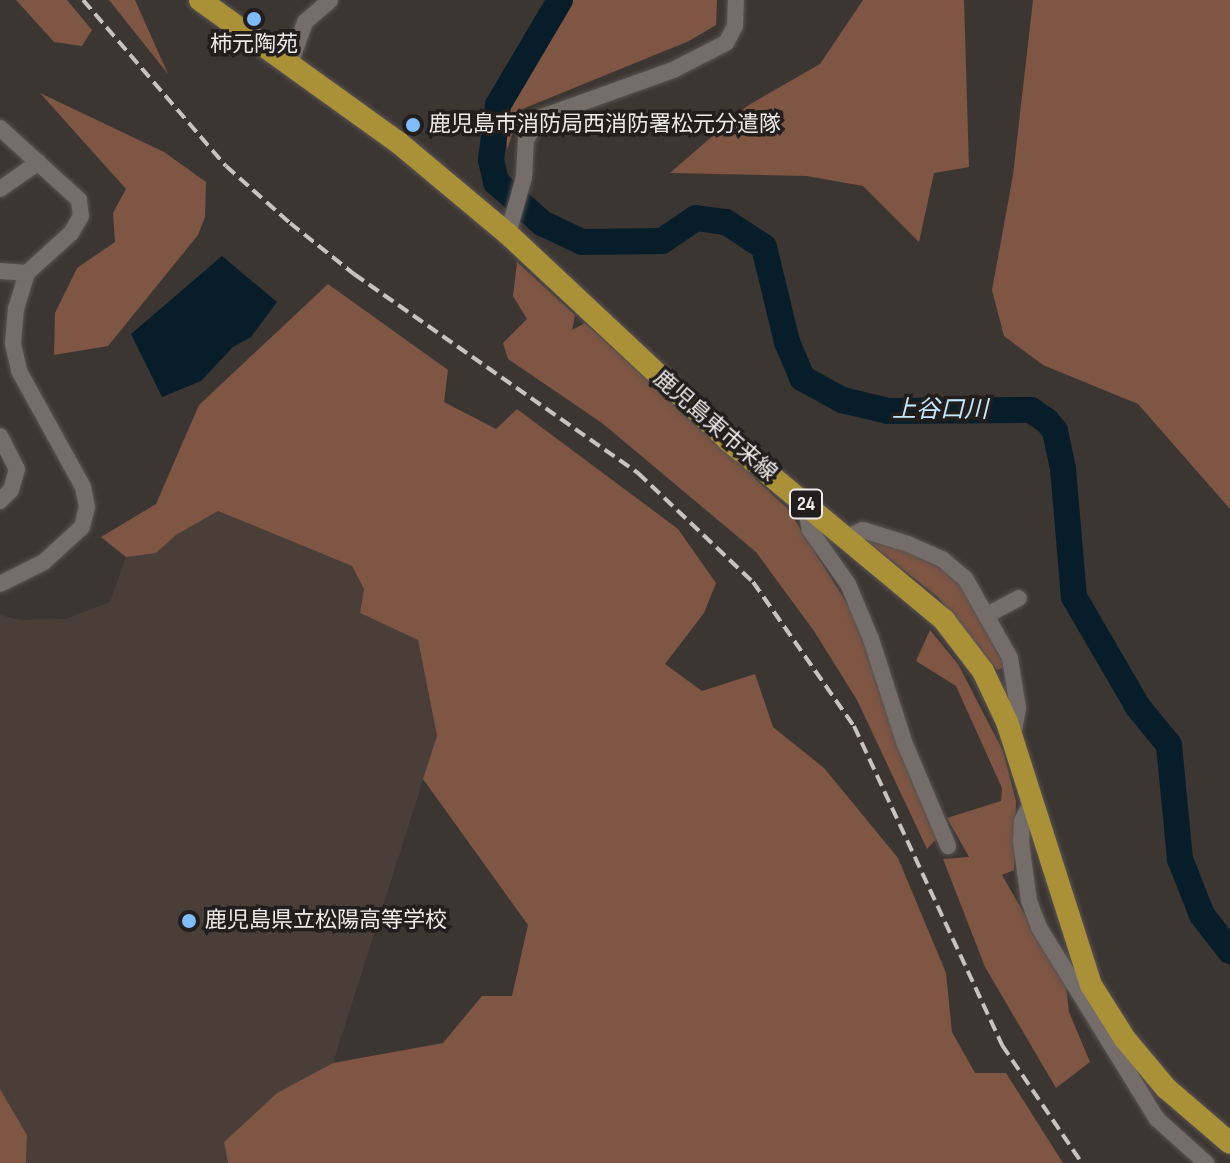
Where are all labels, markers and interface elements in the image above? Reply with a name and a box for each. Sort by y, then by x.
marker: 柿元陶苑 [245,10,263,28]
place label: 柿元陶苑 [210,32,298,58]
place label: 鹿児島市消防局西消防署松元分遣隊 [429,112,781,138]
marker: 鹿児島市消防局西消防署松元分遣隊 [404,116,422,134]
street label: 鹿児島東市来線 [648,366,782,486]
water label: 上谷口川 [892,396,988,424]
road number: 24 [788,488,824,520]
place label: 鹿児島県立松陽高等学校 [205,908,447,934]
marker: 鹿児島県立松陽高等学校 [180,912,198,930]

